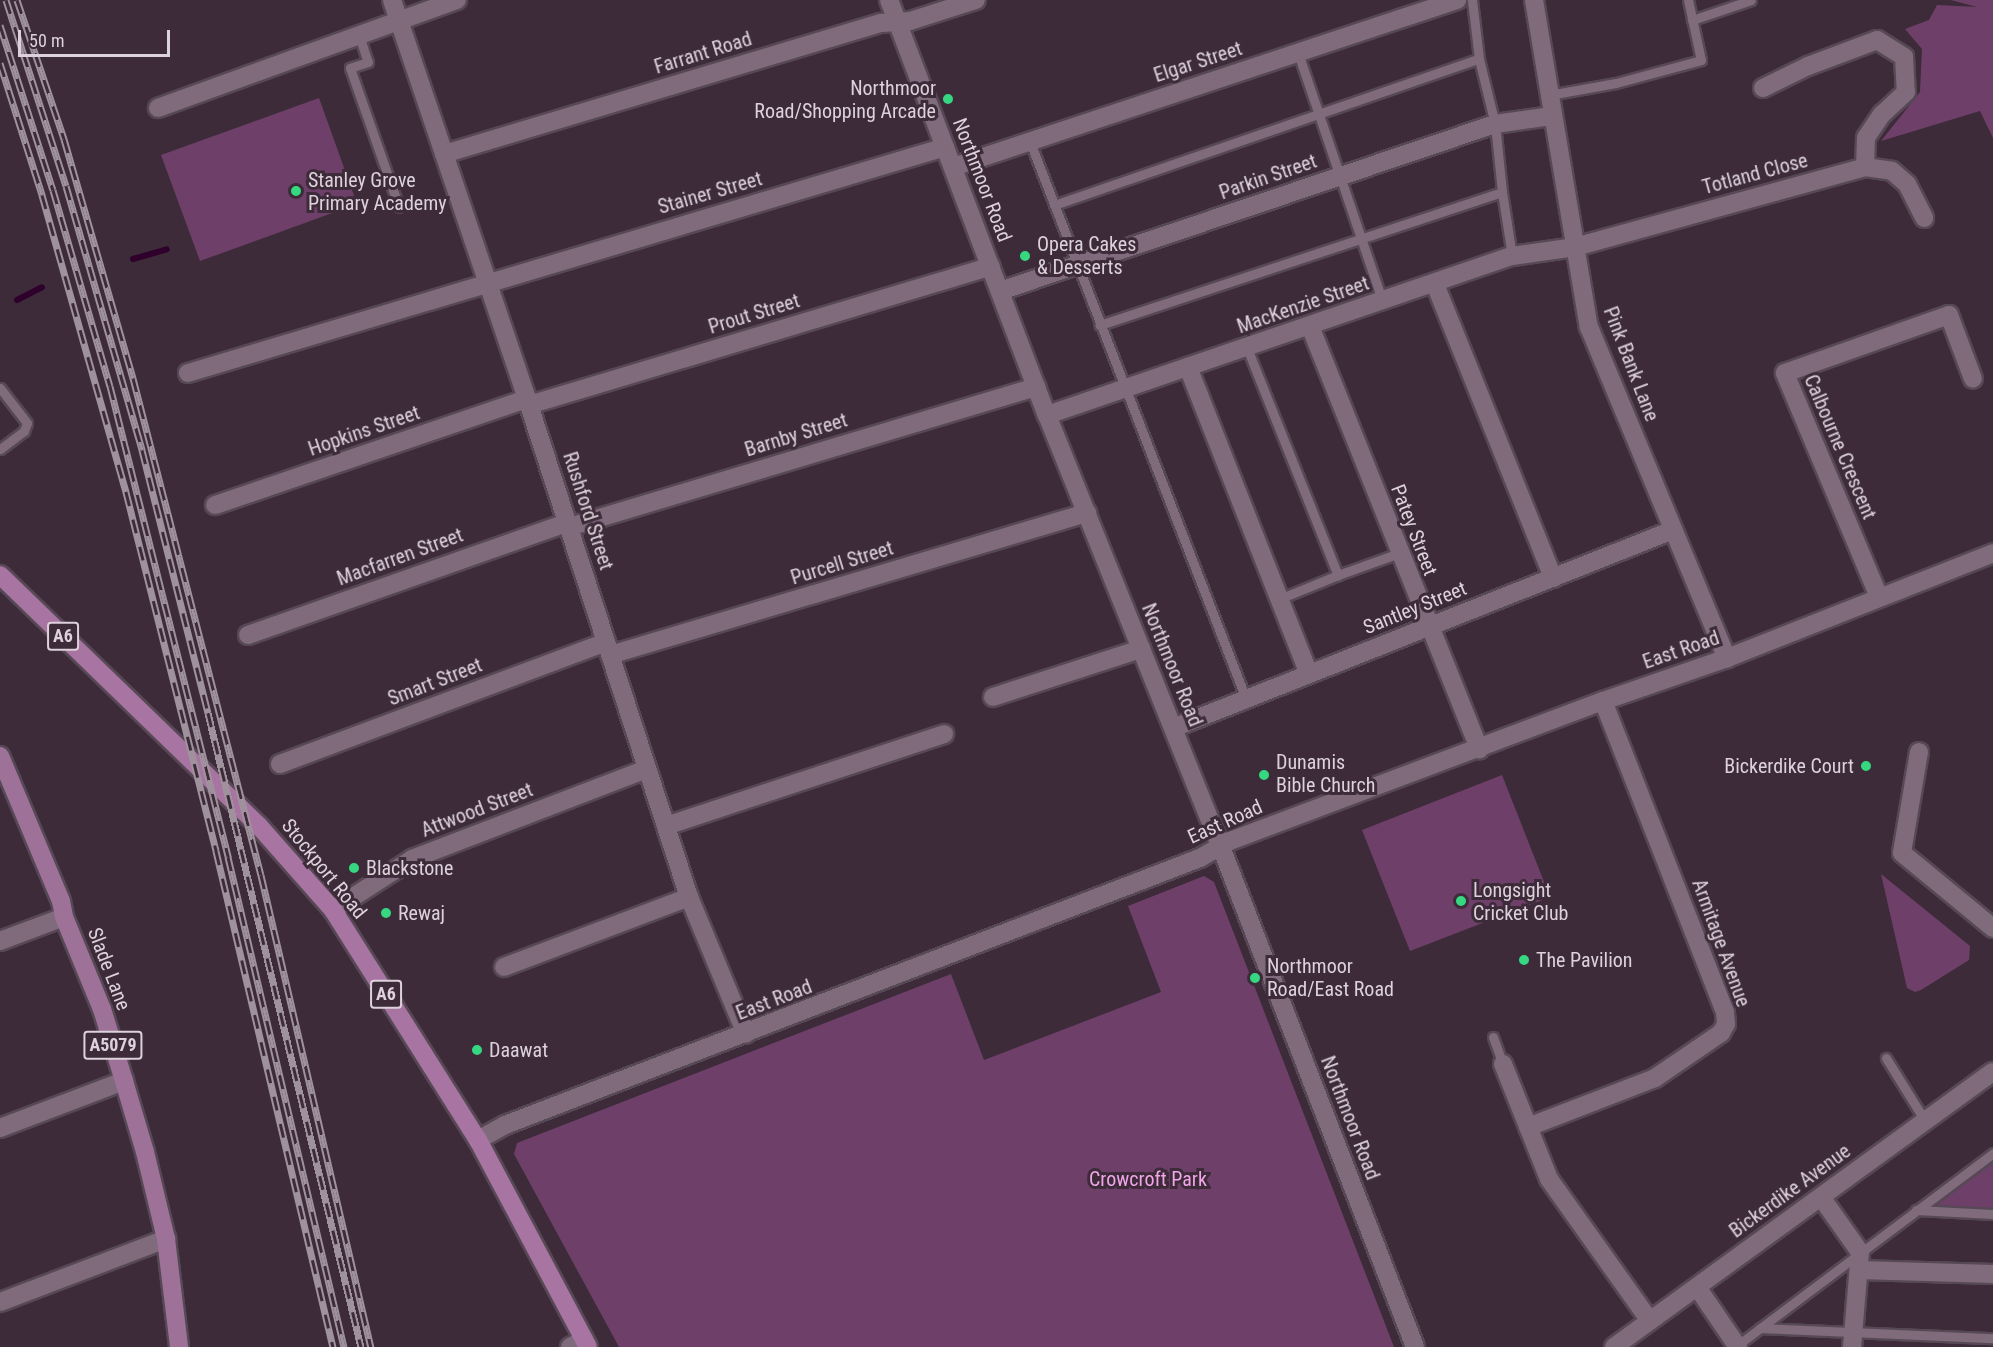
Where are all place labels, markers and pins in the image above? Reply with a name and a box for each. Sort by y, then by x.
place label: Northmoor Road/Shopping Arcade [754,76,936,123]
marker: Northmoor Road/Shopping Arcade [941,92,955,106]
place label: Stanley Grove Primary Academy [308,168,447,215]
marker: Stanley Grove Primary Academy [289,184,303,198]
place label: Opera Cakes & Desserts [1037,232,1136,279]
marker: Opera Cakes & Desserts [1018,249,1032,263]
place label: Dunamis Bible Church [1276,751,1375,798]
place label: Bickerdike Court [1724,754,1854,778]
marker: Bickerdike Court [1859,759,1873,773]
marker: Dunamis Bible Church [1257,768,1271,782]
place label: Blackstone [366,856,453,880]
marker: Blackstone [347,861,361,875]
place label: Longsight Cricket Club [1473,878,1568,925]
marker: Longsight Cricket Club [1454,894,1468,908]
place label: Rewaj [398,901,445,925]
marker: Rewaj [379,906,393,920]
place label: The Pavilion [1536,948,1632,972]
marker: The Pavilion [1517,953,1531,967]
place label: Northmoor Road/East Road [1267,954,1394,1001]
marker: Northmoor Road/East Road [1248,971,1262,985]
place label: Daawat [489,1038,548,1062]
marker: Daawat [470,1043,484,1057]

